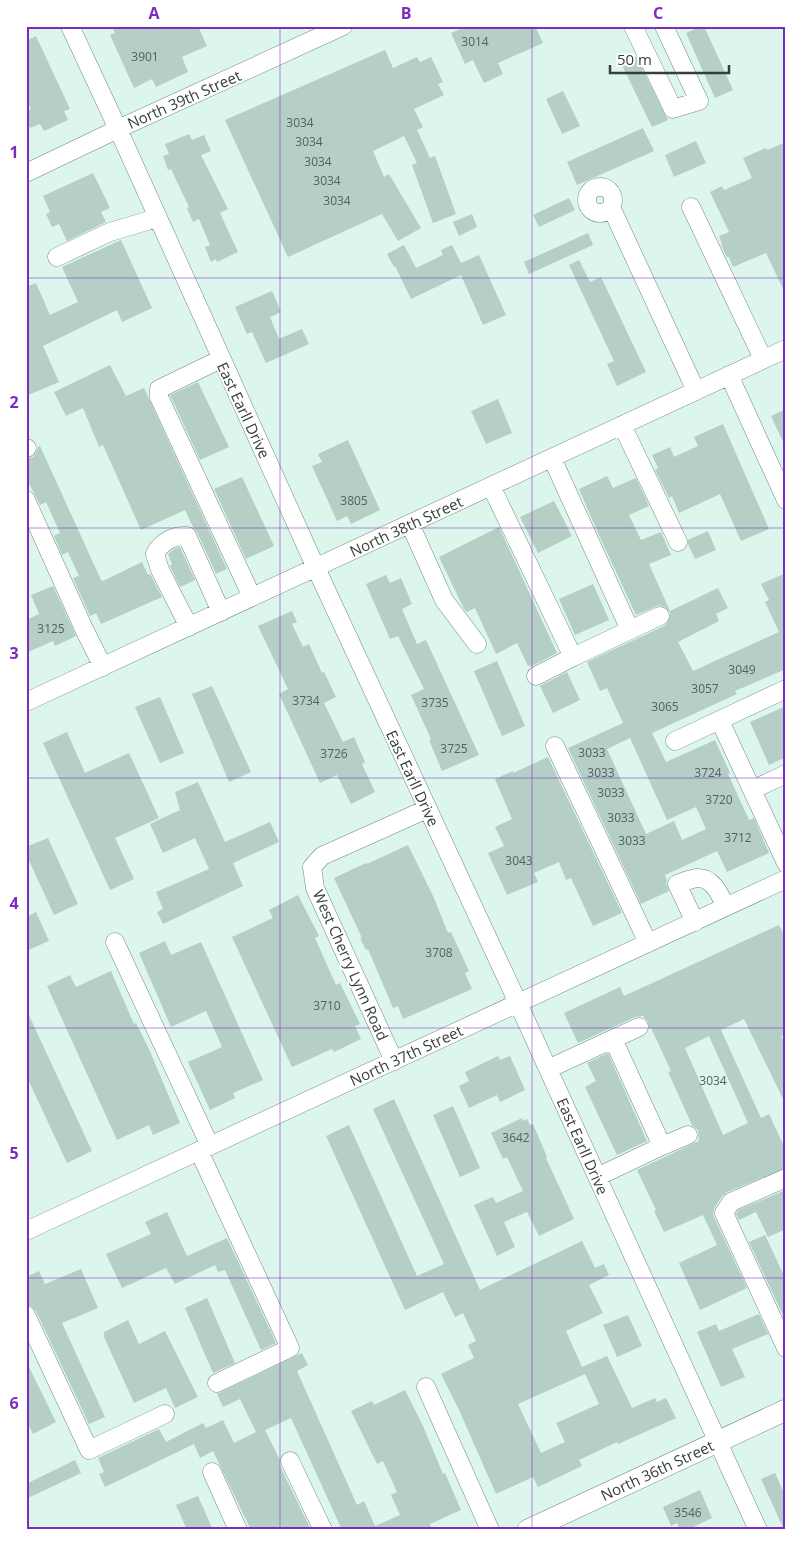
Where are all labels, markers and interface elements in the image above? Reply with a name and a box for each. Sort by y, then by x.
text: A [148,2,160,24]
text: B [401,2,411,24]
text: C [653,2,663,24]
house number: 3014 [461,33,489,50]
scale bar [610,42,728,74]
house number: 3901 [131,48,159,65]
text: 50 m [617,49,652,69]
street label: North 39th Street [124,65,244,133]
house number: 3034 [286,114,314,131]
house number: 3034 [295,133,323,150]
text: 1 [9,141,19,163]
house number: 3034 [304,153,332,170]
house number: 3034 [313,172,341,189]
house number: 3034 [323,192,351,209]
street label: East Earll Drive [213,359,275,461]
text: 2 [9,391,19,413]
street label: North 38th Street [346,491,466,561]
house number: 3805 [340,492,368,509]
house number: 3125 [37,620,65,637]
text: 3 [9,642,19,664]
house number: 3049 [728,661,756,678]
house number: 3057 [691,680,719,697]
house number: 3734 [292,692,320,709]
house number: 3735 [421,694,449,711]
house number: 3065 [651,698,679,715]
street label: East Earll Drive [382,727,444,829]
house number: 3725 [440,740,468,757]
house number: 3033 [578,744,606,761]
house number: 3726 [320,745,348,762]
house number: 3033 [587,764,615,781]
house number: 3724 [694,764,722,781]
house number: 3033 [597,784,625,801]
house number: 3720 [705,791,733,808]
house number: 3033 [607,809,635,826]
house number: 3712 [724,829,752,846]
house number: 3033 [618,832,646,849]
house number: 3043 [505,852,533,869]
street label: West Cherry Lynn Road [309,887,393,1043]
text: 4 [9,892,19,914]
house number: 3708 [425,944,453,961]
house number: 3710 [313,997,341,1014]
street label: North 37th Street [346,1020,466,1090]
house number: 3034 [699,1072,727,1089]
street label: East Earll Drive [553,1094,613,1198]
house number: 3642 [502,1129,530,1146]
text: 5 [9,1142,19,1164]
text: 6 [9,1392,19,1414]
street label: North 36th Street [597,1435,717,1505]
house number: 3546 [674,1504,702,1521]

